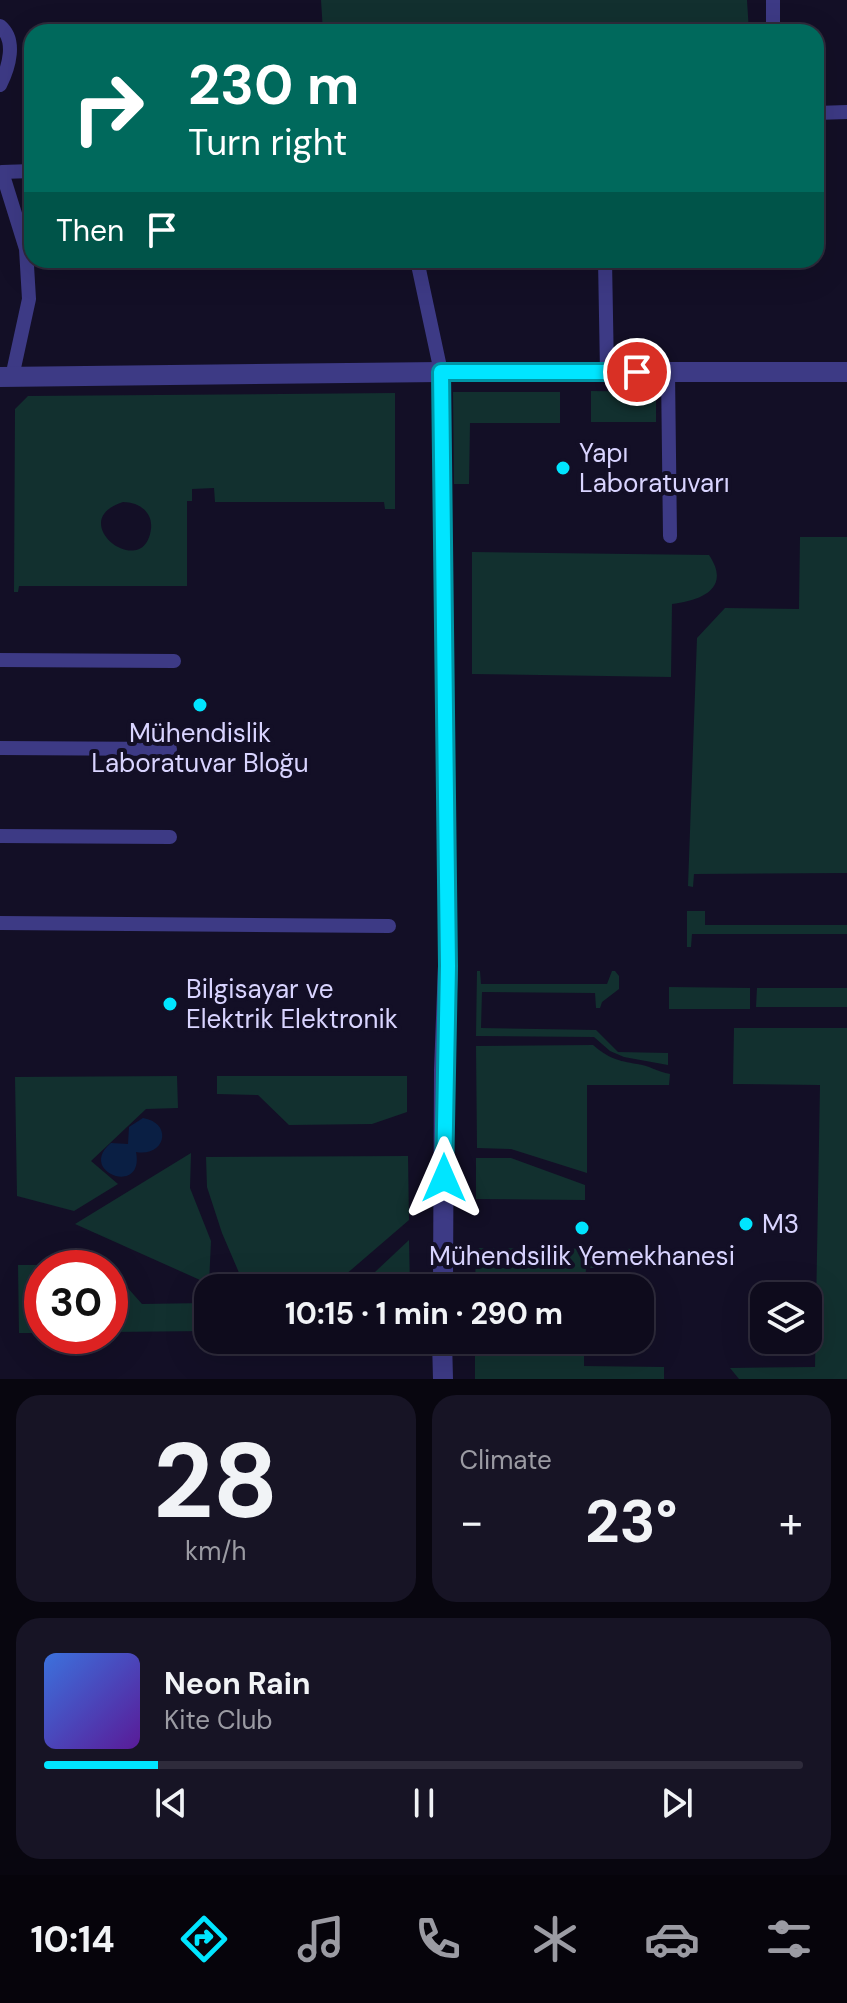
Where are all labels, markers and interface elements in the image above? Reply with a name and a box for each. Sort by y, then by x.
text: 230 m [188,48,359,121]
icon: right [56,56,160,160]
text: Turn right [188,119,347,166]
icon: arrive [140,208,184,252]
text: Then [56,211,124,250]
pin [603,338,671,406]
icon: arrive [615,350,659,394]
place label: Yapı Laboratuvarı [579,436,730,500]
marker: Yapı Laboratuvarı [554,459,572,477]
marker: Mühendislik Laboratuvar Bloğu [191,696,209,714]
place label: Mühendislik Laboratuvar Bloğu [91,716,309,780]
place label: Bilgisayar ve Elektrik Elektronik [186,972,398,1036]
marker: Bilgisayar ve Elektrik Elektronik [161,995,179,1013]
position arrow [402,1136,486,1220]
place label: M3 [762,1207,799,1241]
marker: M3 [737,1215,755,1233]
marker: Mühendsilik Yemekhanesi [573,1219,591,1237]
place label: Mühendsilik Yemekhanesi [429,1239,735,1273]
speed limit sign: 30 [24,1250,128,1354]
map controls [750,1282,822,1354]
button: layers [750,1282,822,1354]
text: 10:15 · 1 min · 290 m [285,1294,563,1333]
text: 28 [153,1414,278,1549]
text: Climate [460,1443,552,1477]
text: 23° [585,1482,678,1561]
text: − [460,1493,484,1551]
text: + [779,1493,803,1551]
text: km/h [185,1534,246,1568]
text: Neon Rain [164,1664,310,1703]
text: Kite Club [164,1703,273,1737]
icon: previous [149,1781,193,1825]
icon: pause [402,1781,446,1825]
icon: next [655,1781,699,1825]
icon: directions [176,1911,232,1967]
icon: music [293,1911,349,1967]
icon: phone [410,1911,466,1967]
icon: climate [527,1911,583,1967]
icon: car [644,1911,700,1967]
icon: filters [761,1911,817,1967]
text: 10:14 [30,1916,115,1963]

